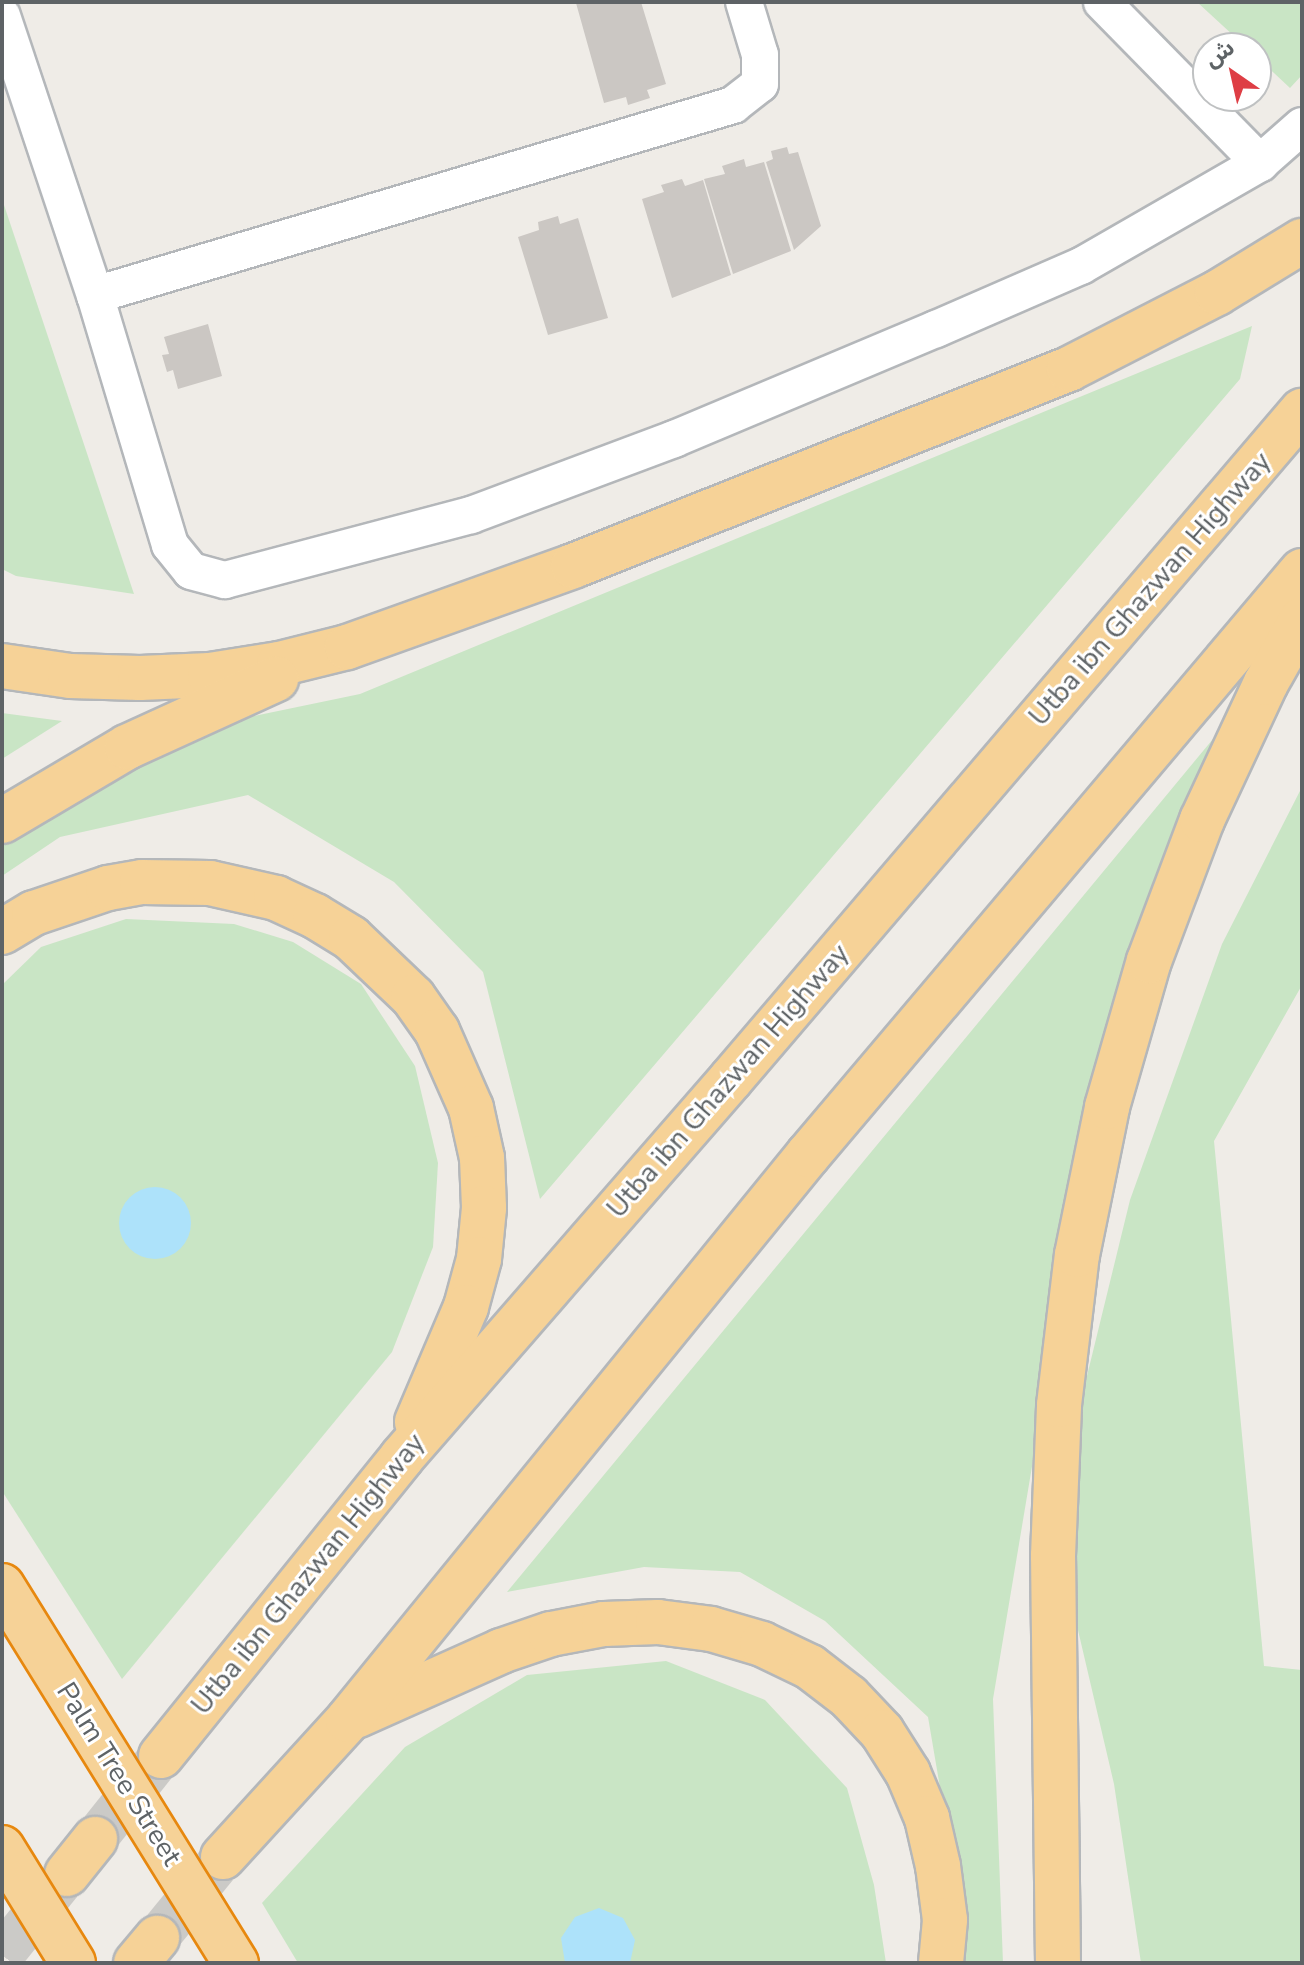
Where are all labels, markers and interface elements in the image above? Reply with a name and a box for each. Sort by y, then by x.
north arrow [1192,32,1272,112]
text: ش [1199,33,1241,75]
street label: Utba ibn Ghazwan Highway [1022,445,1278,733]
street label: Utba ibn Ghazwan Highway [600,937,856,1225]
street label: Utba ibn Ghazwan Highway [184,1427,432,1721]
street label: Palm Tree Street [49,1676,189,1872]

